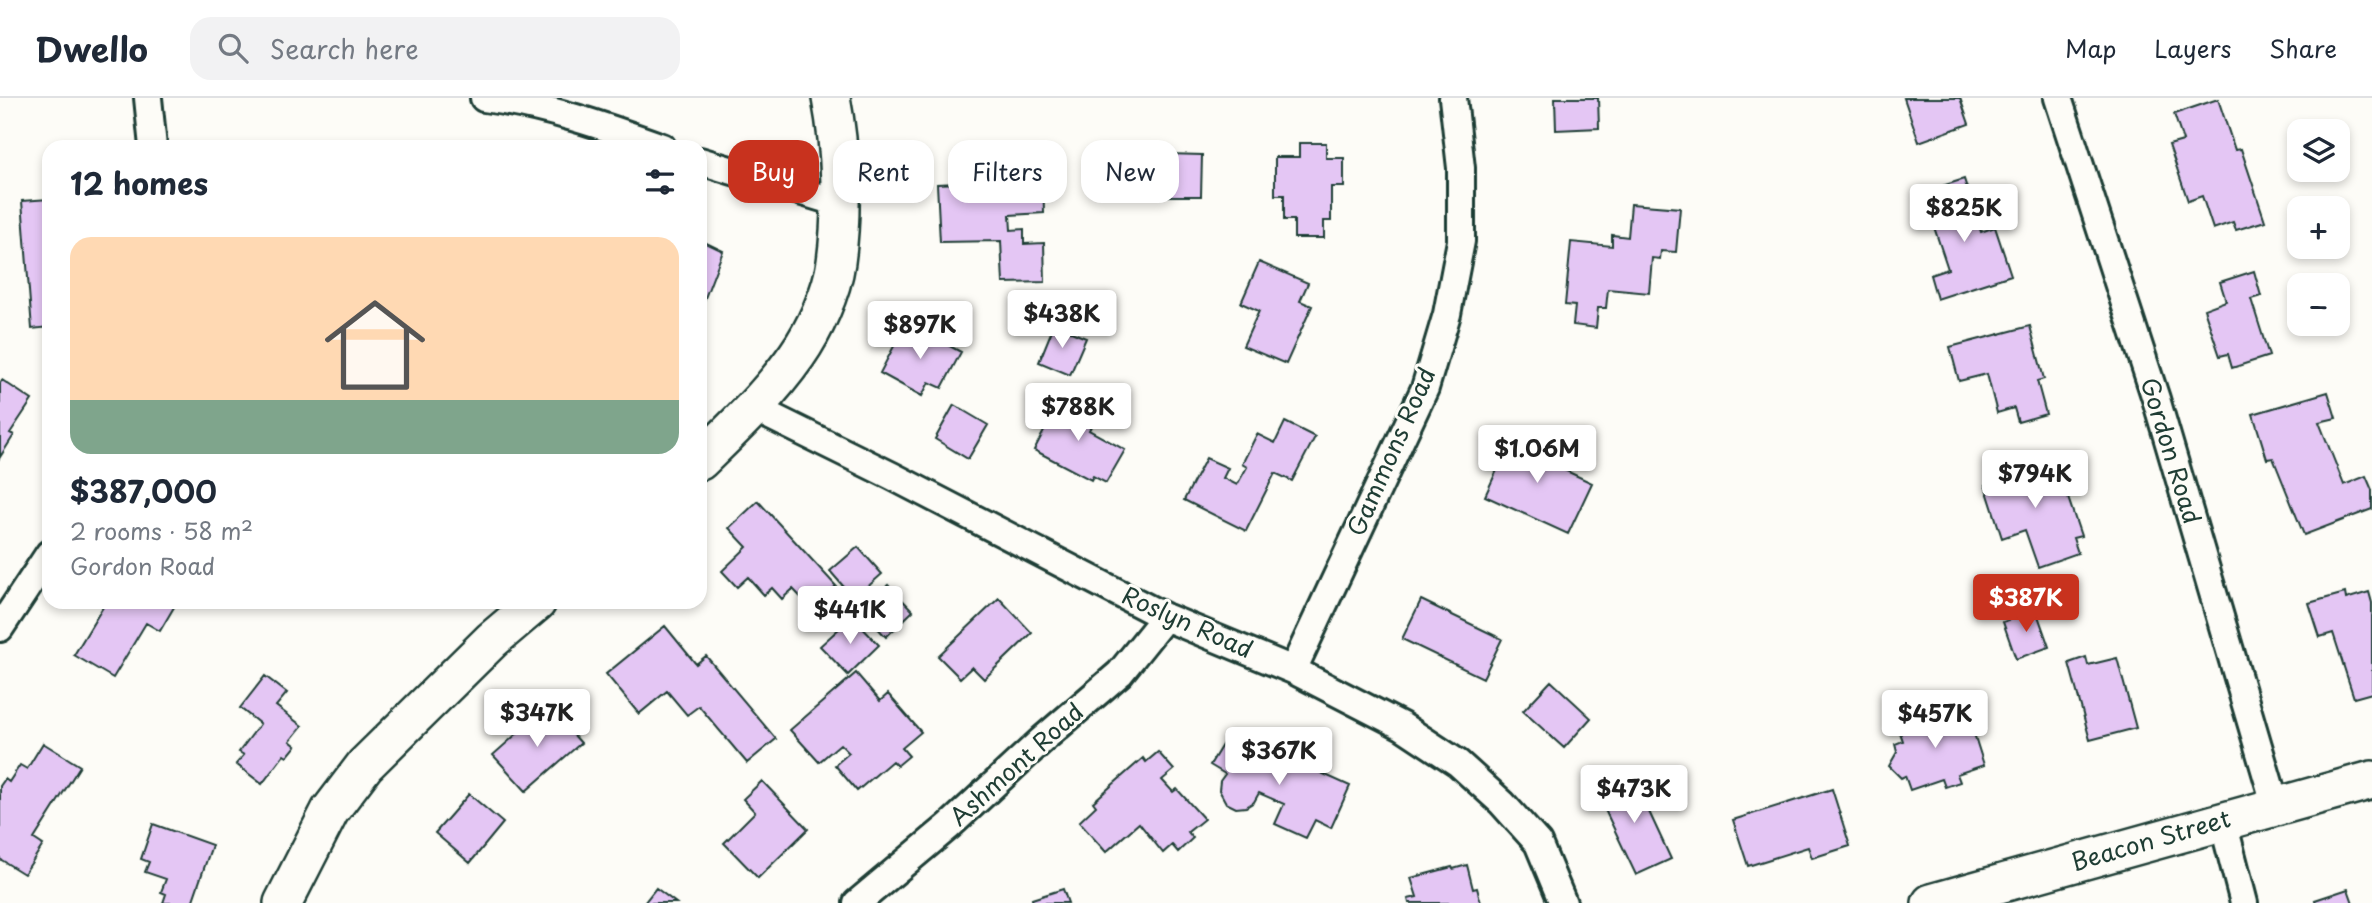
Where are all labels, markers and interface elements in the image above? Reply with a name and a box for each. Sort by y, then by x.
search box [190,17,680,80]
text: Dwello [35,23,148,73]
icon: search [214,29,252,67]
text: Search here [270,29,419,68]
text: Map [2065,30,2116,66]
text: Layers [2154,30,2231,66]
text: Share [2269,30,2337,66]
map controls [2287,119,2350,336]
button: layers [2287,119,2350,182]
chip: Buy [728,140,819,203]
chip: Rent [833,140,934,203]
chip: Filters [948,140,1067,203]
chip: New [1081,140,1179,203]
text: 12 homes [70,160,208,205]
icon: filters [641,163,679,201]
pin: $825K [1915,184,2013,244]
text: $825K [1926,189,2002,224]
button: + [2287,196,2350,259]
button: − [2287,273,2350,336]
icon: home [312,282,438,408]
pin: $438K [1013,290,1111,350]
text: $438K [1024,295,1100,330]
pin: $897K [871,302,969,361]
text: $897K [884,306,956,341]
street label: Gammons Road [1337,361,1443,541]
street label: Gordon Road [2133,373,2211,528]
pin: $788K [1029,384,1127,443]
text: $788K [1041,388,1115,423]
pin: $1.06M [1480,426,1594,485]
text: $1.06M [1494,430,1580,465]
pin: $794K [1986,450,2084,510]
text: $794K [1998,455,2072,490]
text: $387,000 [70,468,217,513]
text: 2 rooms · 58 m² [70,513,253,548]
text: Gordon Road [70,548,215,583]
pin: $387K [1977,574,2075,634]
street label: Roslyn Road [1116,576,1259,666]
text: $387K [1989,579,2063,614]
pin: $441K [801,587,899,646]
text: $441K [814,591,886,626]
pin: $347K [488,690,586,749]
pin: $457K [1886,690,1984,750]
street label: Ashmont Road [941,693,1091,834]
text: $347K [500,694,574,729]
text: $457K [1898,695,1972,730]
pin: $367K [1230,728,1328,787]
text: $367K [1241,732,1317,767]
pin: $473K [1585,766,1683,825]
text: $473K [1597,770,1671,805]
street label: Beacon Street [2067,799,2235,879]

